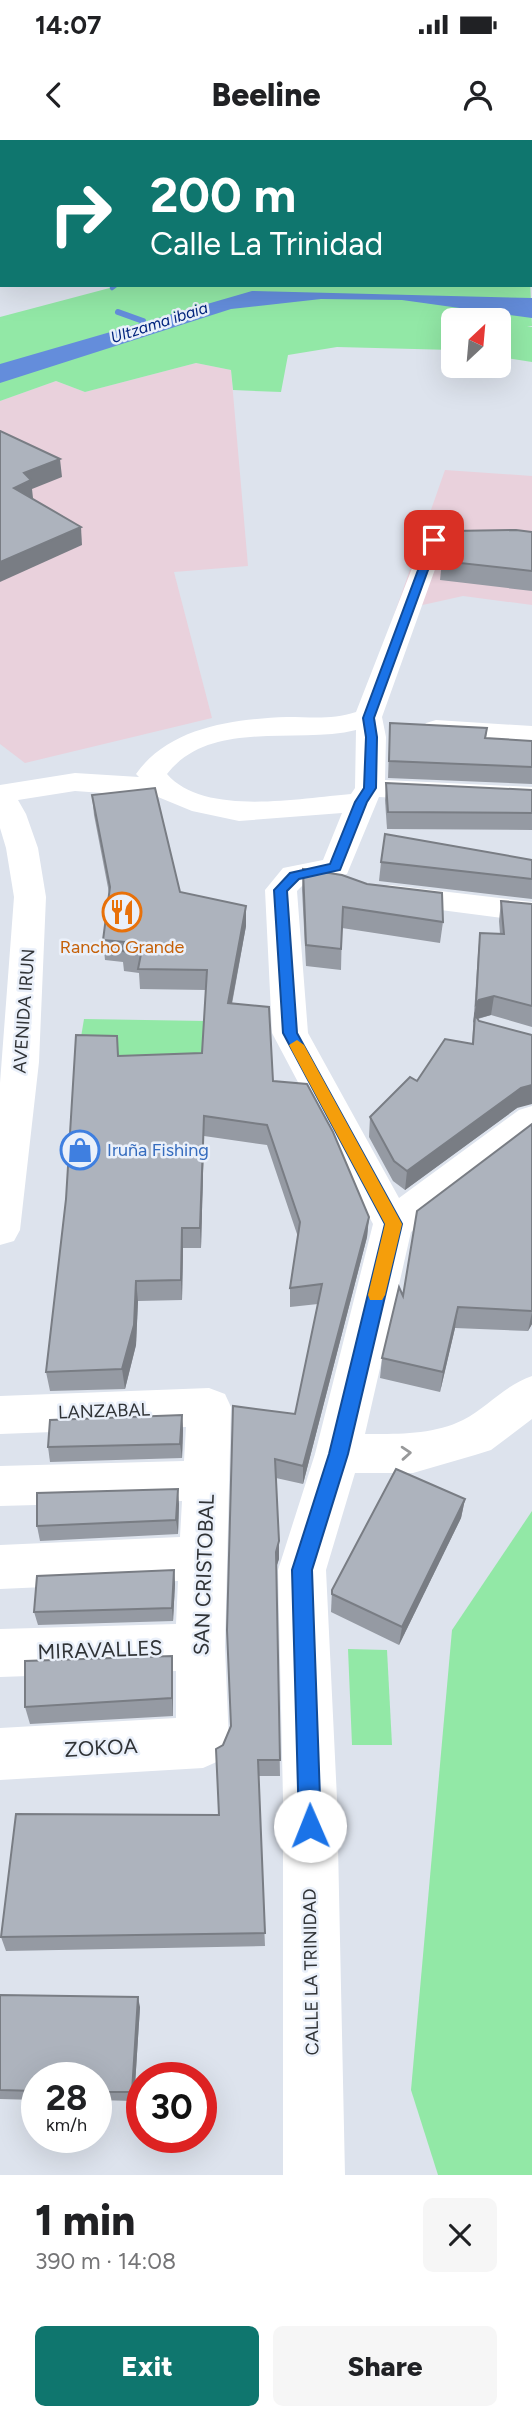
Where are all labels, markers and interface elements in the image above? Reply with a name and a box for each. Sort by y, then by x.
text: 14:07 [35,9,102,41]
icon: back [35,76,73,114]
text: Beeline [212,76,320,114]
icon: person [459,76,497,114]
text: 200 m [150,165,296,224]
icon: right [35,168,126,259]
text: Calle La Trinidad [150,225,383,263]
water label: Ultzama ibaia [108,298,210,347]
north arrow [441,308,511,378]
map controls [441,308,511,378]
pin [404,510,464,570]
icon: arrive [415,521,453,559]
restaurant icon: Rancho Grande [101,891,143,933]
place label: Rancho Grande [60,936,184,958]
street label: AVENIDA IRUN [9,948,39,1074]
shop icon: Iruña Fishing [59,1129,101,1171]
place label: Iruña Fishing [107,1139,209,1161]
street label: LANZABAL [58,1398,151,1424]
one-way arrow [401,1445,412,1460]
street label: SAN CRISTOBAL [188,1494,219,1656]
street label: MIRAVALLES [37,1635,163,1664]
street label: ZOKOA [64,1733,138,1762]
position arrow [273,1789,347,1863]
street label: CALLE LA TRINIDAD [299,1888,323,2056]
speed limit sign: 30 [126,2062,217,2153]
text: 28 [46,2077,87,2119]
text: km/h [46,2114,87,2136]
text: 1 min [35,2195,135,2246]
button: close [423,2198,497,2272]
text: 390 m · 14:08 [35,2247,176,2275]
button: Exit [35,2326,259,2406]
button: Share [273,2326,497,2406]

